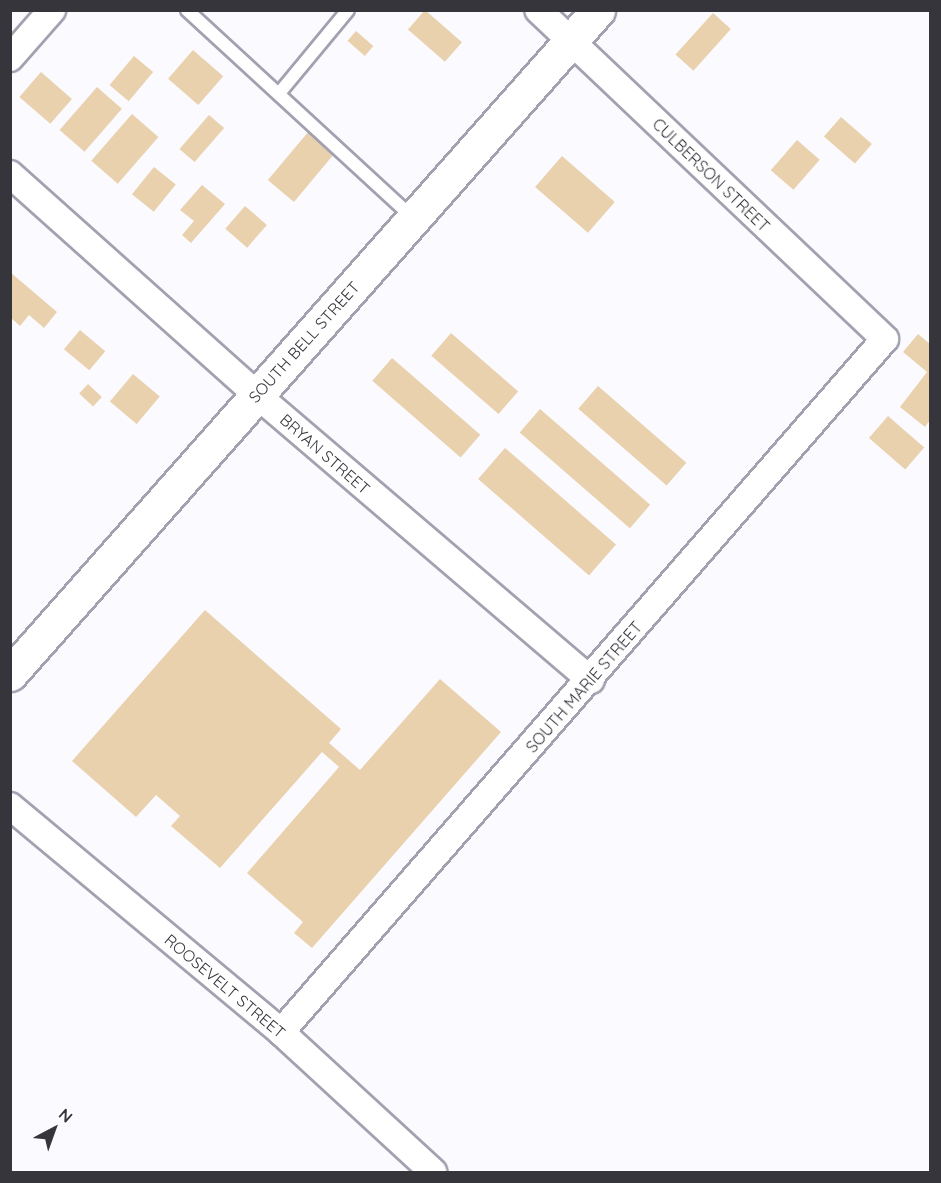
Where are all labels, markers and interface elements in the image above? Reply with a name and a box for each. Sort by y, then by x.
street label: CULBERSON STREET [649,114,773,236]
street label: SOUTH BELL STREET [245,277,363,407]
street label: BRYAN STREET [276,410,374,498]
street label: SOUTH MARIE STREET [522,618,646,756]
street label: ROOSEVELT STREET [161,930,289,1042]
north arrow [24,1099,84,1159]
text: N [55,1104,77,1127]

